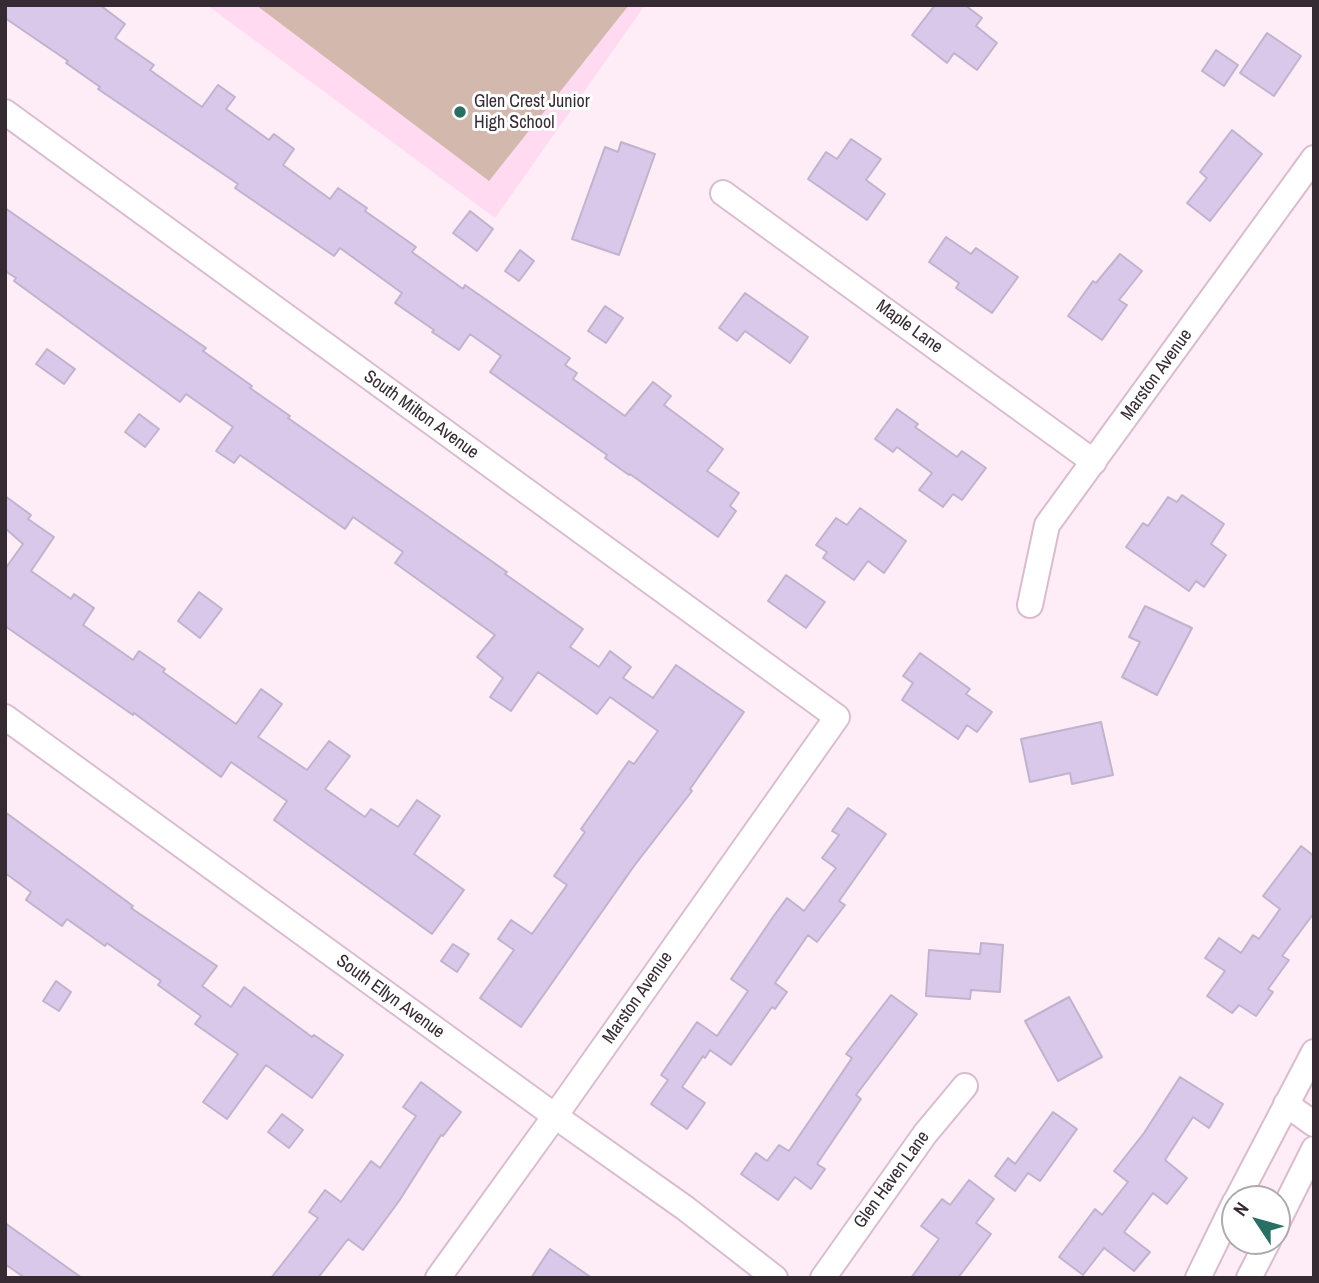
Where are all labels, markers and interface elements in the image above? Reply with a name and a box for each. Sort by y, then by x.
place label: Glen Crest Junior High School [474,91,590,134]
marker: Glen Crest Junior High School [452,104,468,120]
street label: Maple Lane [871,296,947,358]
street label: Marston Avenue [1117,325,1197,425]
street label: South Milton Avenue [359,366,483,464]
street label: Marston Avenue [598,948,678,1048]
street label: South Ellyn Avenue [332,950,448,1044]
street label: Glen Haven Lane [850,1127,934,1233]
north arrow [1221,1185,1291,1255]
text: N [1227,1197,1254,1221]

